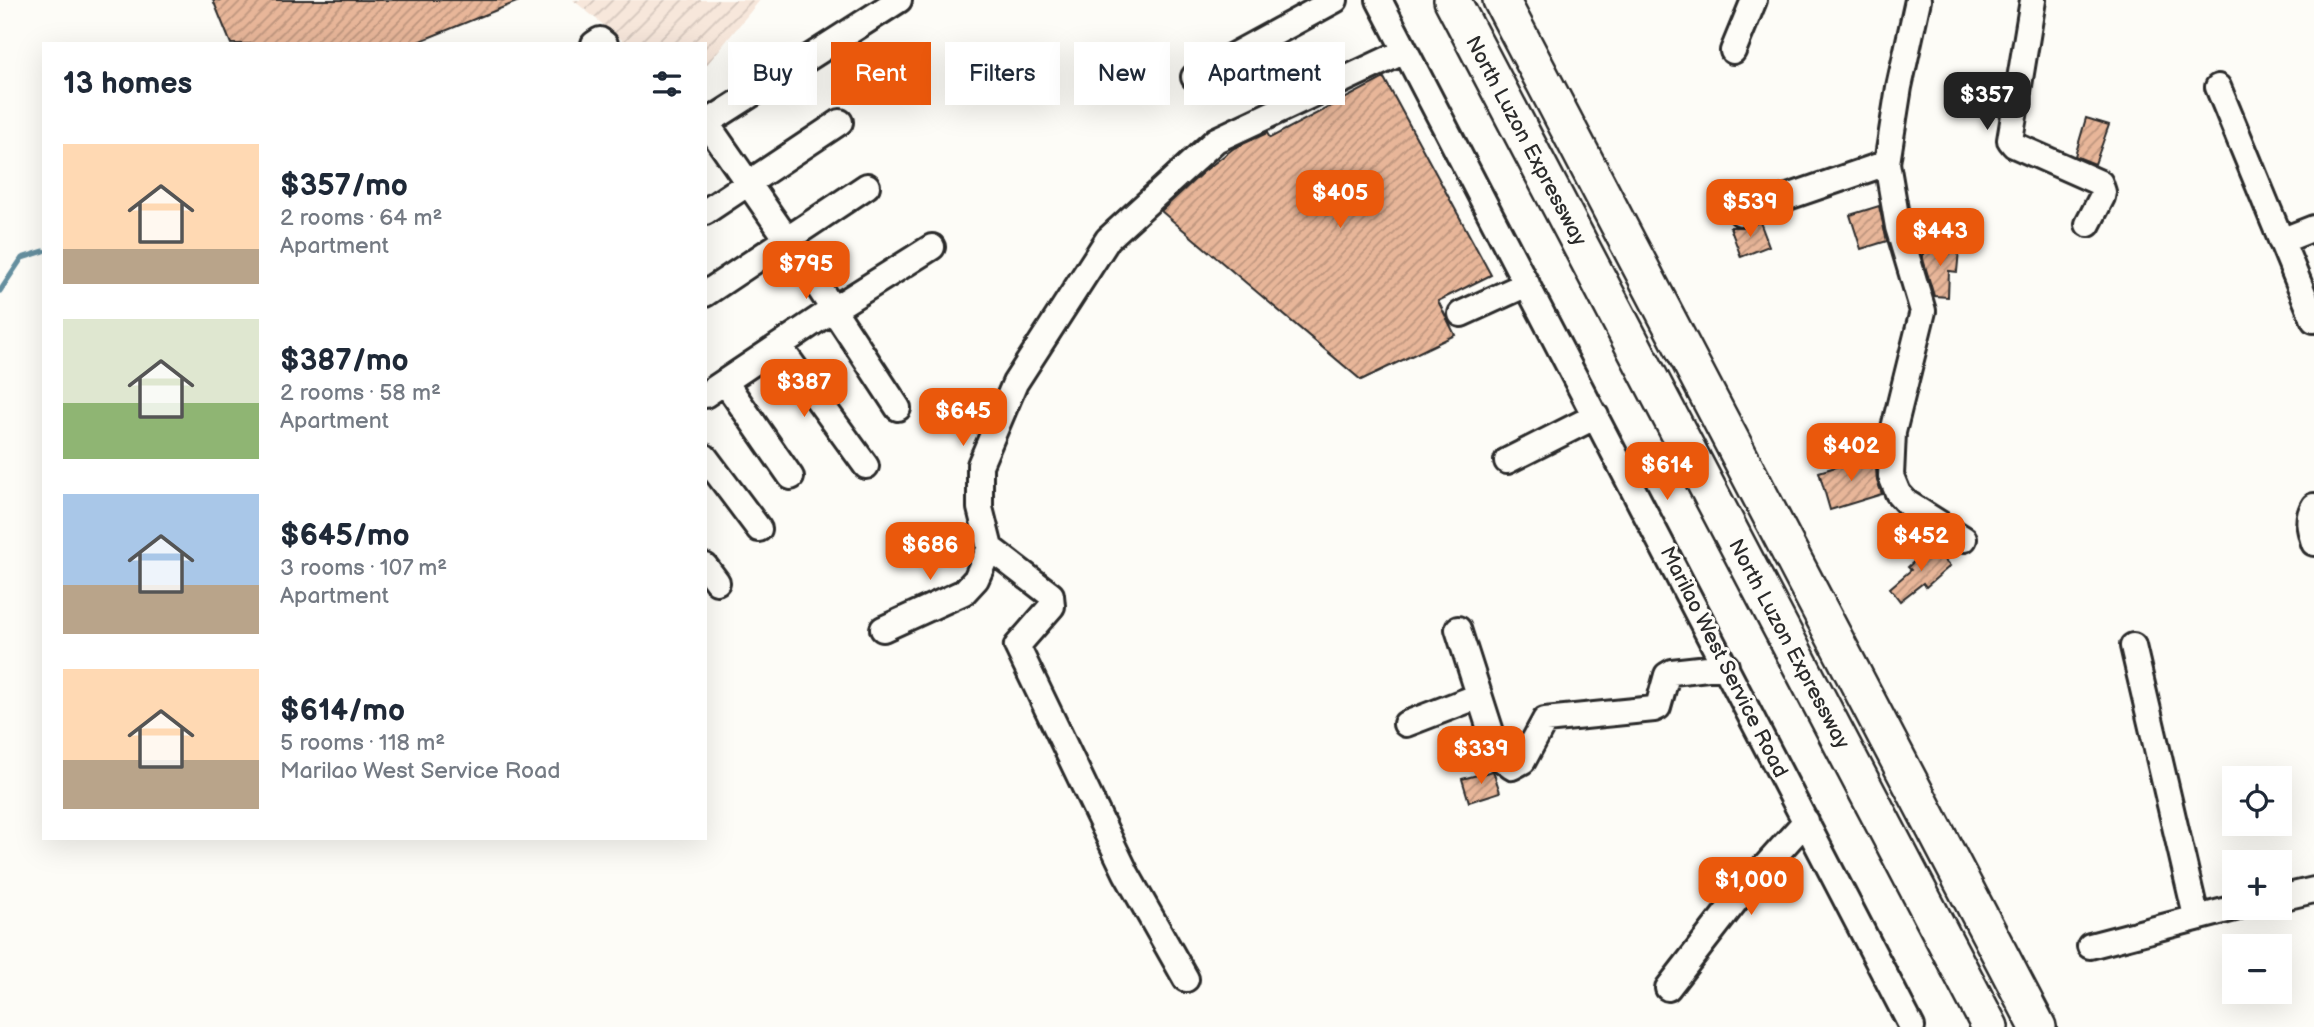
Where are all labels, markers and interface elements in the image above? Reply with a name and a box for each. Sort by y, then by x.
street label: North Luzon Expressway [1460,32,1592,251]
chip: Buy [728,42,817,105]
chip: Rent [831,42,931,105]
chip: Filters [945,42,1060,105]
chip: New [1074,42,1170,105]
chip: Apartment [1184,42,1345,105]
icon: filters [648,65,686,103]
text: 13 homes [63,66,192,102]
pin: $357 [1946,72,2028,132]
text: $357 [1960,81,2014,109]
text: $357/mo [280,168,408,204]
pin: $405 [1299,170,1381,230]
icon: home [119,172,203,256]
text: $405 [1312,179,1368,207]
pin: $539 [1709,180,1791,239]
text: $539 [1722,188,1778,216]
text: 2 rooms · 64 m² [280,204,442,232]
pin: $443 [1899,208,1981,268]
text: $443 [1912,217,1968,245]
text: Apartment [280,232,389,260]
pin: $795 [765,242,847,301]
text: $795 [779,250,833,278]
text: $387/mo [280,343,409,379]
icon: home [119,347,203,431]
pin: $387 [763,360,845,419]
text: $387 [776,368,832,396]
text: 2 rooms · 58 m² [280,379,441,407]
pin: $645 [922,388,1004,448]
text: $645 [935,397,991,425]
text: Apartment [280,407,389,435]
pin: $402 [1810,424,1892,483]
text: $402 [1823,432,1879,460]
pin: $614 [1626,442,1708,502]
text: $614 [1641,451,1693,479]
pin: $452 [1880,514,1962,573]
text: $645/mo [280,518,410,554]
icon: home [119,522,203,606]
pin: $686 [889,522,971,582]
text: $452 [1893,522,1949,550]
text: $686 [902,531,958,559]
street label: North Luzon Expressway [1723,535,1855,754]
street label: Marilao West Service Road [1655,542,1793,782]
text: 3 rooms · 107 m² [280,554,447,582]
text: Apartment [280,582,389,610]
text: $614/mo [280,693,405,729]
icon: home [119,697,203,781]
pin: $339 [1440,726,1522,786]
text: 5 rooms · 118 m² [280,729,445,757]
text: $339 [1453,735,1509,763]
text: Marilao West Service Road [280,757,560,785]
map controls [2222,766,2292,1004]
button: locate [2222,766,2292,836]
button: + [2222,850,2292,920]
pin: $1,000 [1694,858,1808,917]
text: $1,000 [1715,866,1787,894]
button: − [2222,934,2292,1004]

